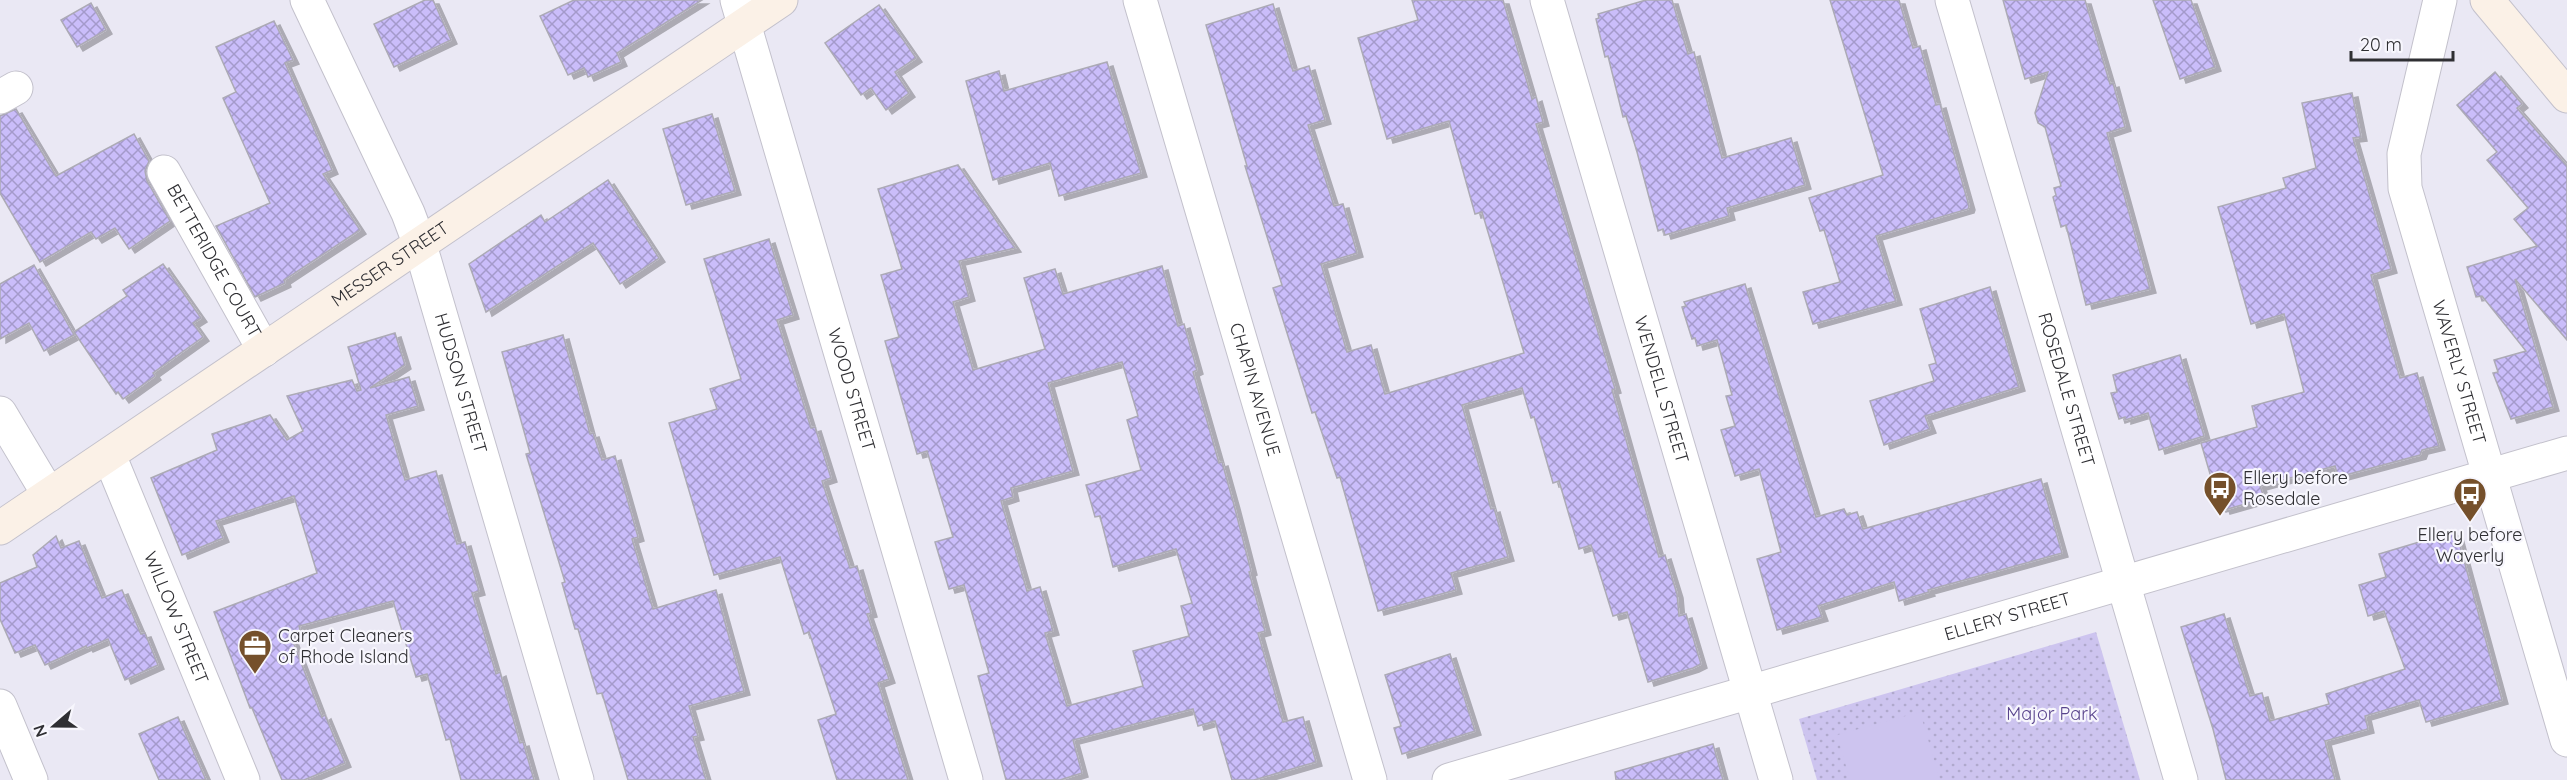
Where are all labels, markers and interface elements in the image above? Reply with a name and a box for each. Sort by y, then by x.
scale bar [2351,24,2453,62]
text: 20 m [2360,33,2402,56]
street label: BETTERIDGE COURT [162,180,267,342]
street label: MESSER STREET [327,216,453,312]
street label: WAVERLY STREET [2427,297,2492,447]
street label: HUDSON STREET [430,310,493,456]
street label: ROSEDALE STREET [2033,310,2100,469]
street label: WENDELL STREET [1629,313,1694,466]
street label: CHAPIN AVENUE [1225,320,1286,459]
street label: WOOD STREET [823,325,881,454]
place label: Ellery before Rosedale [2243,466,2348,510]
bus stop icon: Ellery before Rosedale [2202,470,2238,517]
bus stop icon: Ellery before Waverly [2452,476,2488,523]
place label: Ellery before Waverly [2417,523,2523,567]
street label: WILLOW STREET [139,548,214,687]
street label: ELLERY STREET [1941,587,2074,646]
place label: Carpet Cleaners of Rhode Island [278,624,413,668]
office icon: Carpet Cleaners of Rhode Island [237,628,273,675]
north arrow [24,696,84,756]
park label: Major Park [2006,702,2098,725]
text: N [28,722,51,740]

